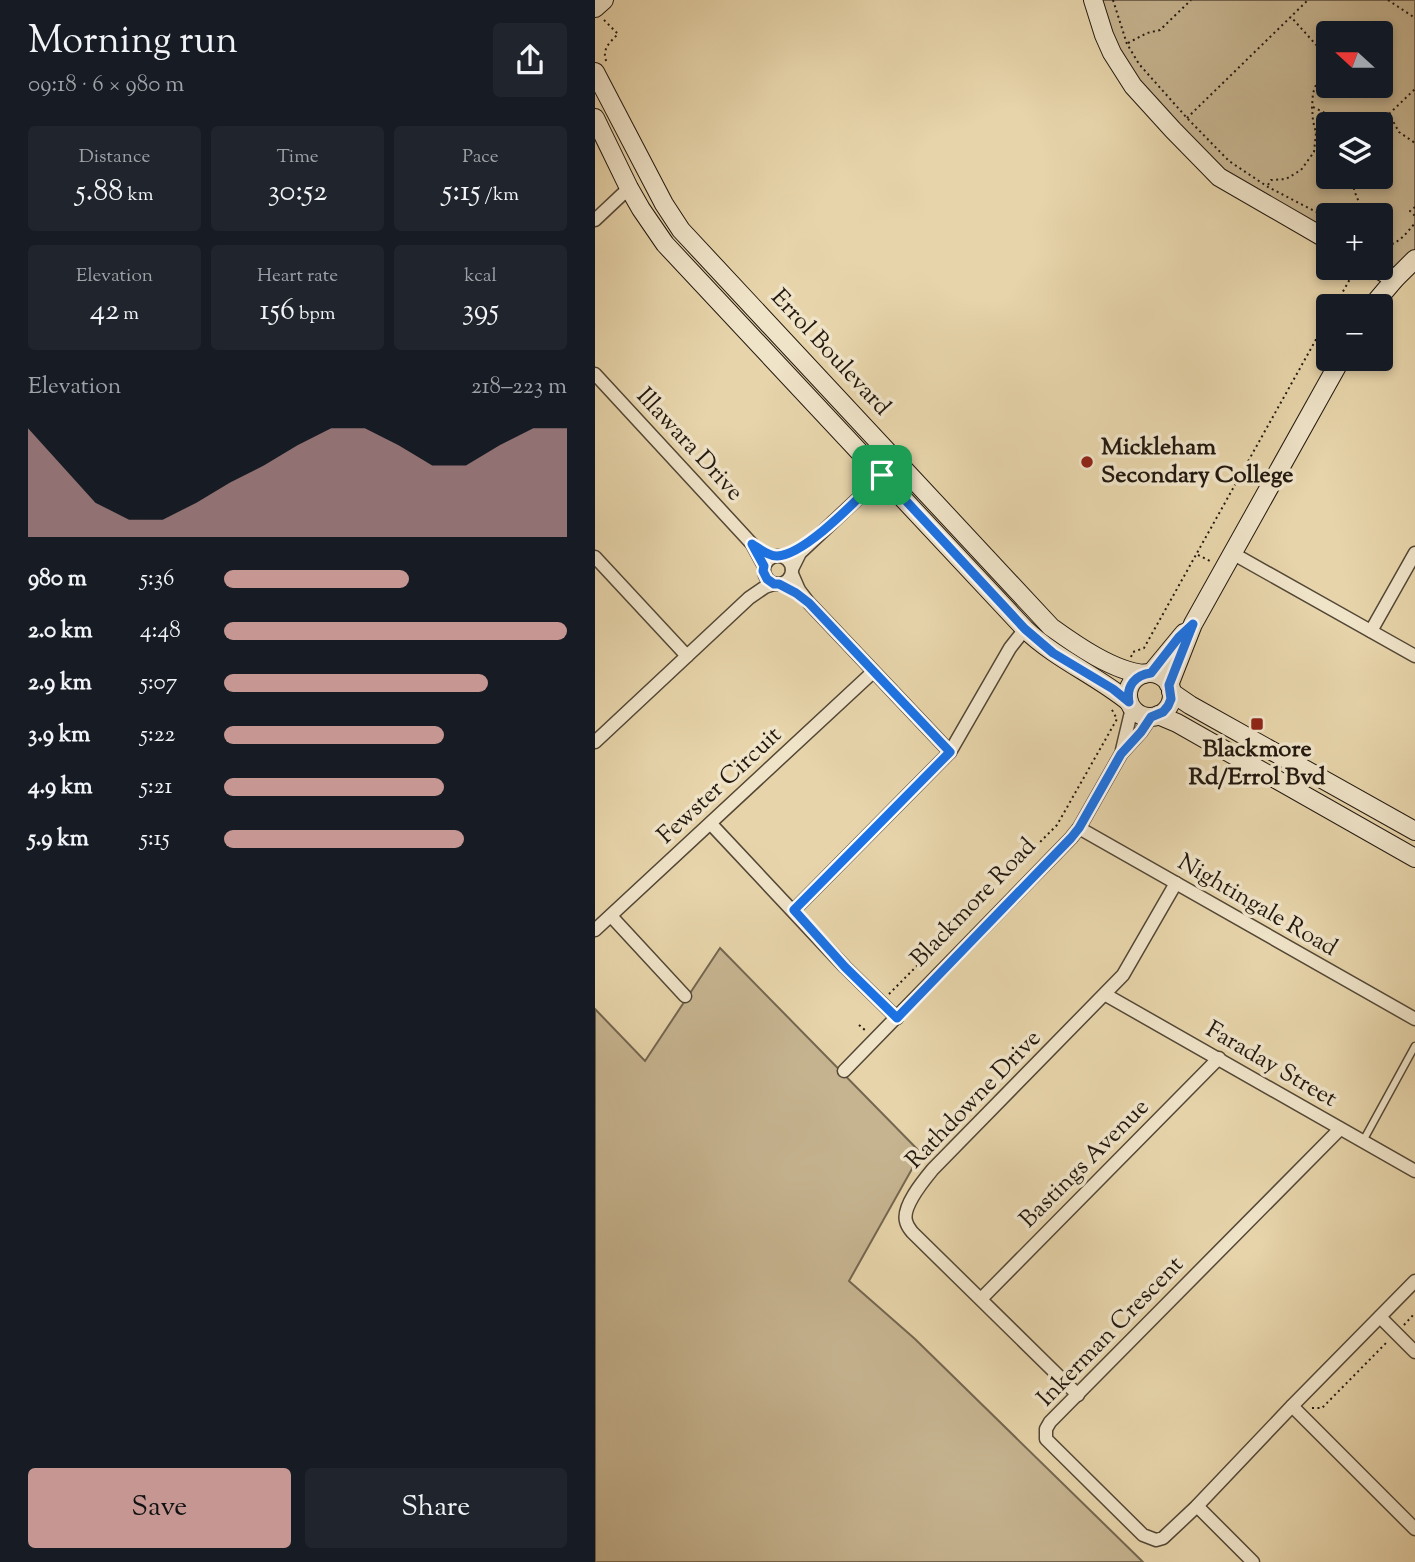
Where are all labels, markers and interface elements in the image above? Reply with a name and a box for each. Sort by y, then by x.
text: Morning run [28,16,238,70]
north arrow [1316,21,1393,98]
map controls [1316,21,1393,371]
button: share [493,23,567,97]
text: 09:18 · 6 × 980 m [28,69,184,102]
button: layers [1316,112,1393,189]
text: Distance [79,144,150,171]
text: Time [276,144,319,171]
text: Pace [462,144,499,171]
text: 5.88 [76,171,123,214]
text: 30:52 [268,171,327,214]
text: 5:15 [442,171,481,214]
text: km [123,182,153,209]
text: /km [481,182,519,209]
button: + [1316,203,1393,280]
text: Elevation [76,263,153,290]
text: Heart rate [257,263,338,290]
text: kcal [464,263,497,290]
street label: Errol Boulevard [762,282,898,424]
text: 42 [90,290,119,333]
text: 156 [260,290,295,333]
text: 395 [462,290,499,333]
button: − [1316,294,1393,371]
text: m [119,301,139,328]
text: bpm [295,301,335,328]
text: Elevation [28,371,121,404]
text: 218–223 m [471,371,567,404]
street label: Illawara Drive [628,381,750,509]
place label: Mickleham Secondary College [1101,431,1294,493]
pin [852,445,912,505]
marker: Mickleham Secondary College [1079,454,1095,470]
icon: arrive [863,456,901,494]
text: 980 m [28,563,87,596]
text: 5:36 [140,563,174,596]
text: 2.0 km [28,615,93,648]
text: 4:48 [140,615,181,648]
text: 2.9 km [28,667,92,700]
text: 5:07 [140,667,177,700]
marker: Blackmore Rd/Errol Bvd [1249,716,1265,732]
text: 3.9 km [28,719,90,752]
text: 5:22 [140,719,175,752]
street label: Fewster Circuit [650,719,790,853]
place label: Blackmore Rd/Errol Bvd [1188,733,1326,795]
text: 4.9 km [28,771,93,804]
text: 5:21 [140,771,172,804]
text: 5.9 km [28,823,89,856]
text: 5:15 [140,823,170,856]
street label: Blackmore Road [903,830,1045,975]
street label: Nightingale Road [1171,846,1344,966]
street label: Faraday Street [1199,1014,1343,1116]
street label: Rathdowne Drive [899,1023,1049,1177]
street label: Bastings Avenue [1013,1092,1157,1236]
street label: Inkerman Crescent [1030,1249,1192,1415]
button: Save [28,1468,291,1548]
button: Share [305,1468,567,1548]

